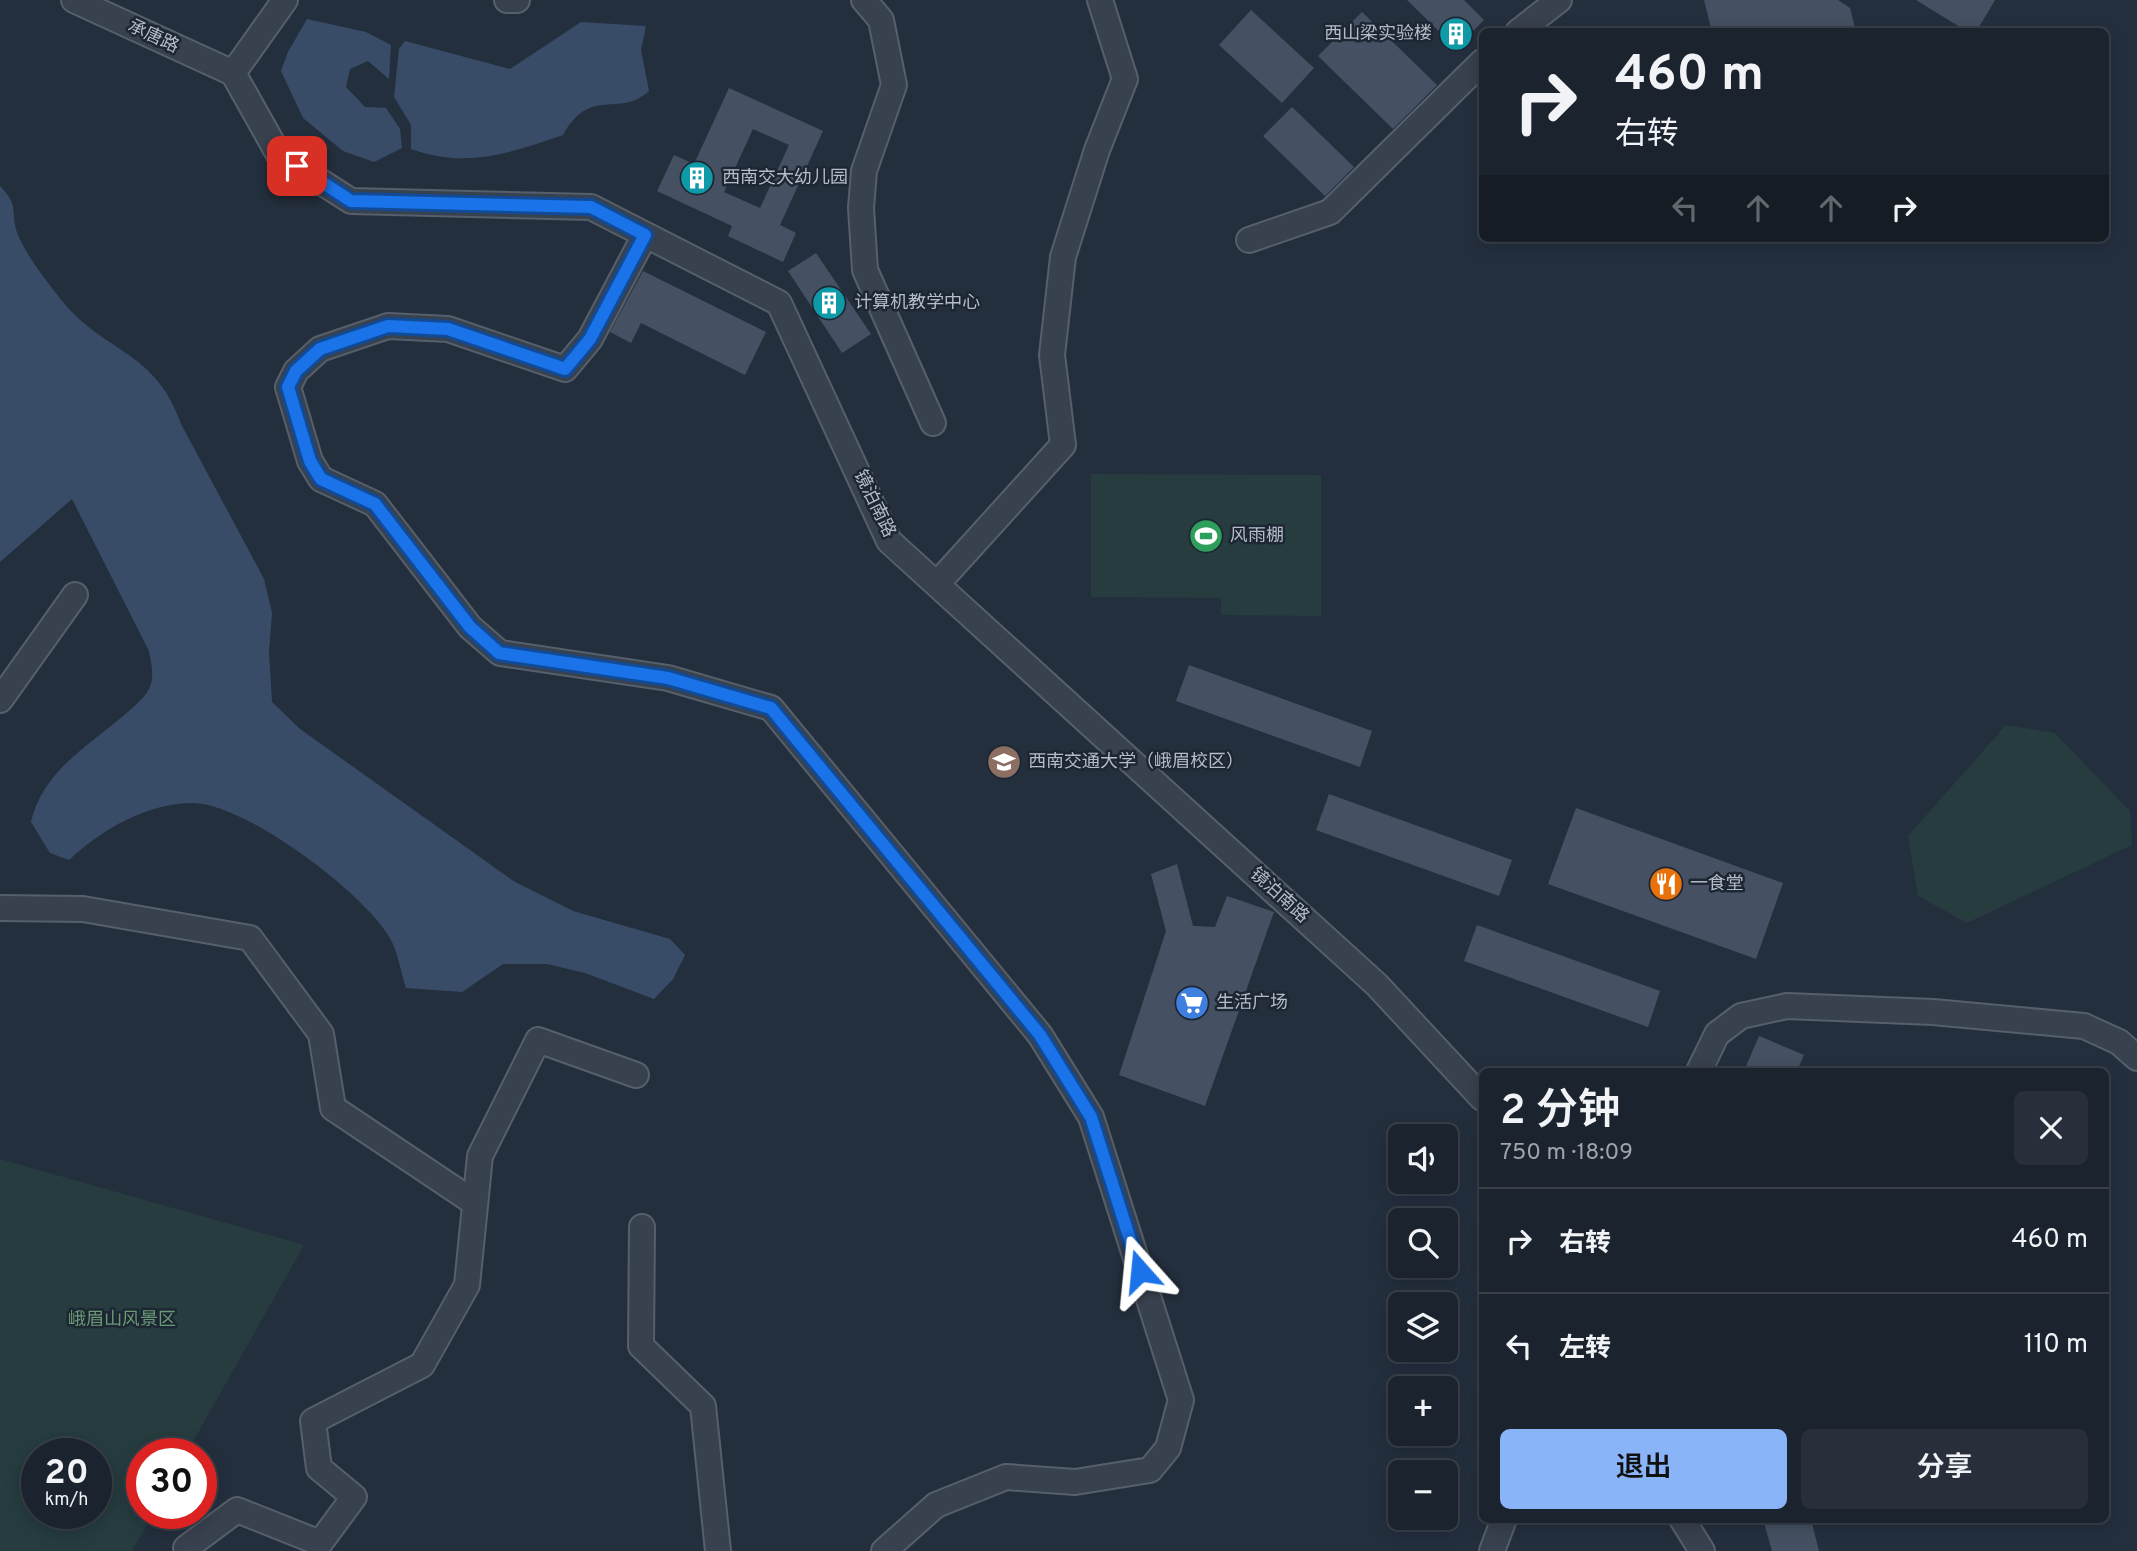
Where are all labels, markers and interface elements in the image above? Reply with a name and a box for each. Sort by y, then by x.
street label: 承唐路 [124,15,182,59]
building icon: 西山梁实验楼 [1437,15,1475,53]
place label: 西山梁实验楼 [1324,23,1432,46]
text: 460 m [1615,46,1764,108]
icon: right [1500,56,1591,147]
text: 右转 [1615,116,1679,156]
pin [267,136,327,196]
icon: arrive [278,147,316,185]
building icon: 西南交大幼儿园 [678,159,716,197]
place label: 西南交大幼儿园 [722,167,848,190]
icon: left [1666,189,1704,227]
icon: ahead [1739,189,1777,227]
icon: ahead [1812,189,1850,227]
icon: right [1885,189,1923,227]
building icon: 计算机教学中心 [810,284,848,322]
place label: 计算机教学中心 [854,292,980,315]
street label: 镜泊南路 [848,467,900,541]
sports icon: 风雨棚 [1187,517,1225,555]
place label: 风雨棚 [1230,525,1284,548]
school or university icon: 西南交通大学（峨眉校区） [985,743,1023,781]
place label: 西南交通大学（峨眉校区） [1028,751,1244,774]
street label: 镜泊南路 [1245,863,1313,929]
restaurant icon: 一食堂 [1647,865,1685,903]
place label: 一食堂 [1690,873,1744,896]
supermarket icon: 生活广场 [1173,984,1211,1022]
place label: 生活广场 [1216,992,1288,1015]
text: 2 分钟 [1500,1086,1620,1139]
button: close [2014,1091,2088,1165]
map controls [1388,1124,1458,1530]
button: sound [1388,1124,1458,1194]
text: 750 m · 18:09 [1500,1139,1633,1168]
button: search [1388,1208,1458,1278]
icon: right [1500,1222,1538,1260]
text: 460 m [2012,1224,2088,1257]
text: 右转 [1559,1228,1611,1261]
position arrow [1103,1234,1177,1308]
button: layers [1388,1292,1458,1362]
park label: 峨眉山风景区 [68,1309,176,1332]
icon: left [1500,1327,1538,1365]
text: 110 m [2024,1329,2088,1362]
text: 左转 [1559,1333,1611,1366]
button: + [1388,1376,1458,1446]
button: 退出 [1500,1429,1787,1509]
button: 分享 [1801,1429,2088,1509]
speed limit sign: 30 [126,1438,217,1529]
text: 20 [44,1452,89,1496]
button: − [1388,1460,1458,1530]
text: km/h [45,1489,88,1512]

